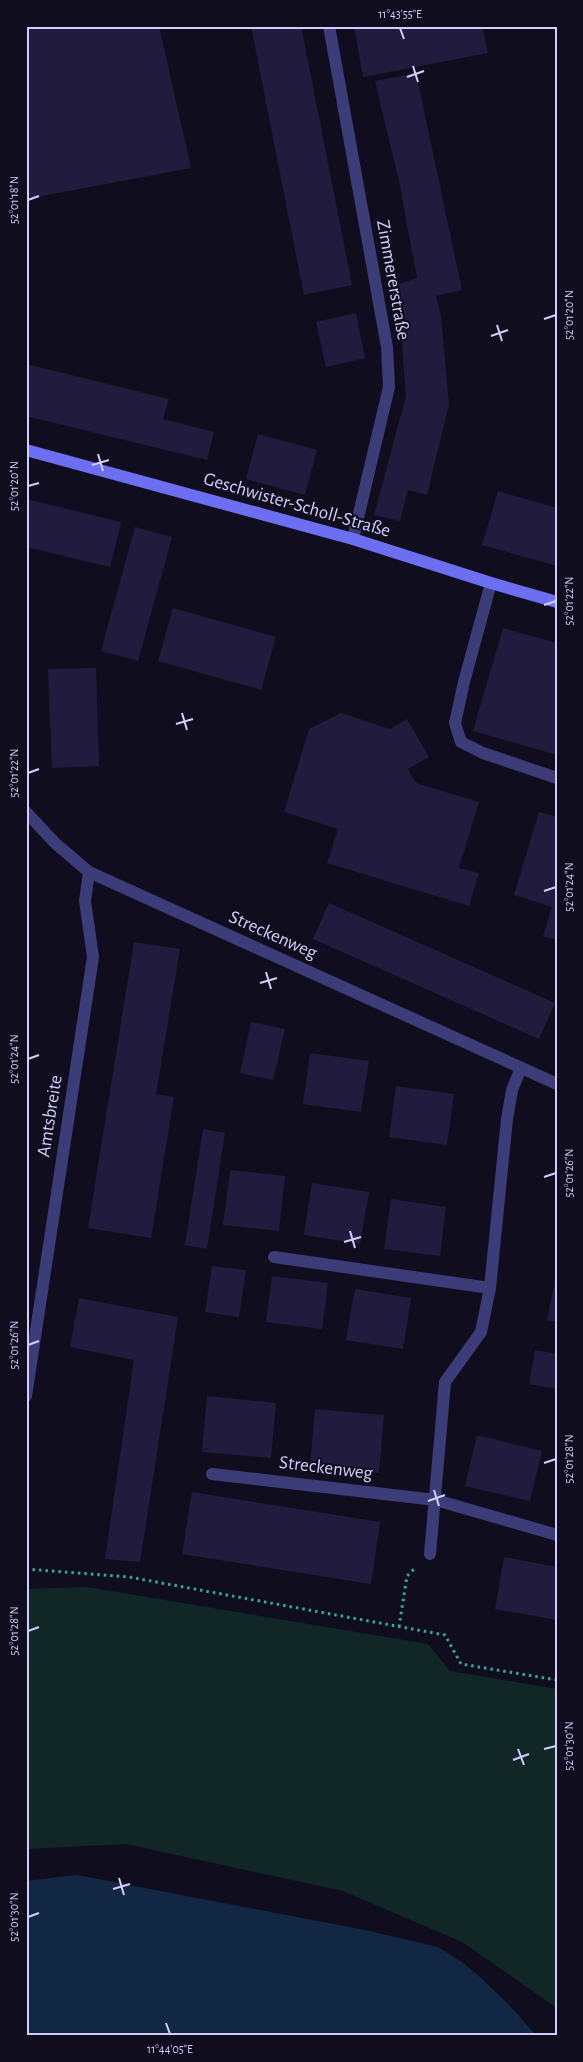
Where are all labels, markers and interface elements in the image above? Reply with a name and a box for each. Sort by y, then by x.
text: 11°43'55"E [378,8,422,20]
text: 52°01'18"N [8,176,20,224]
street label: Zimmererstraße [373,218,413,342]
text: 52°01'20"N [563,290,575,340]
text: 52°01'20"N [8,461,20,511]
street label: Geschwister-Scholl-Straße [201,469,393,541]
text: 52°01'22"N [563,577,575,625]
text: 52°01'22"N [8,749,20,797]
text: 52°01'24"N [563,862,575,912]
street label: Streckenweg [226,907,321,963]
text: 52°01'24"N [8,1034,20,1084]
street label: Amtsbreite [34,1074,66,1158]
text: 52°01'26"N [563,1148,575,1198]
text: 52°01'26"N [8,1320,20,1370]
text: 52°01'28"N [563,1434,575,1484]
street label: Streckenweg [278,1453,375,1483]
text: 52°01'28"N [8,1606,20,1656]
text: 52°01'30"N [563,1721,575,1771]
text: 52°01'30"N [8,1892,20,1942]
text: 11°44'05"E [147,2043,193,2055]

